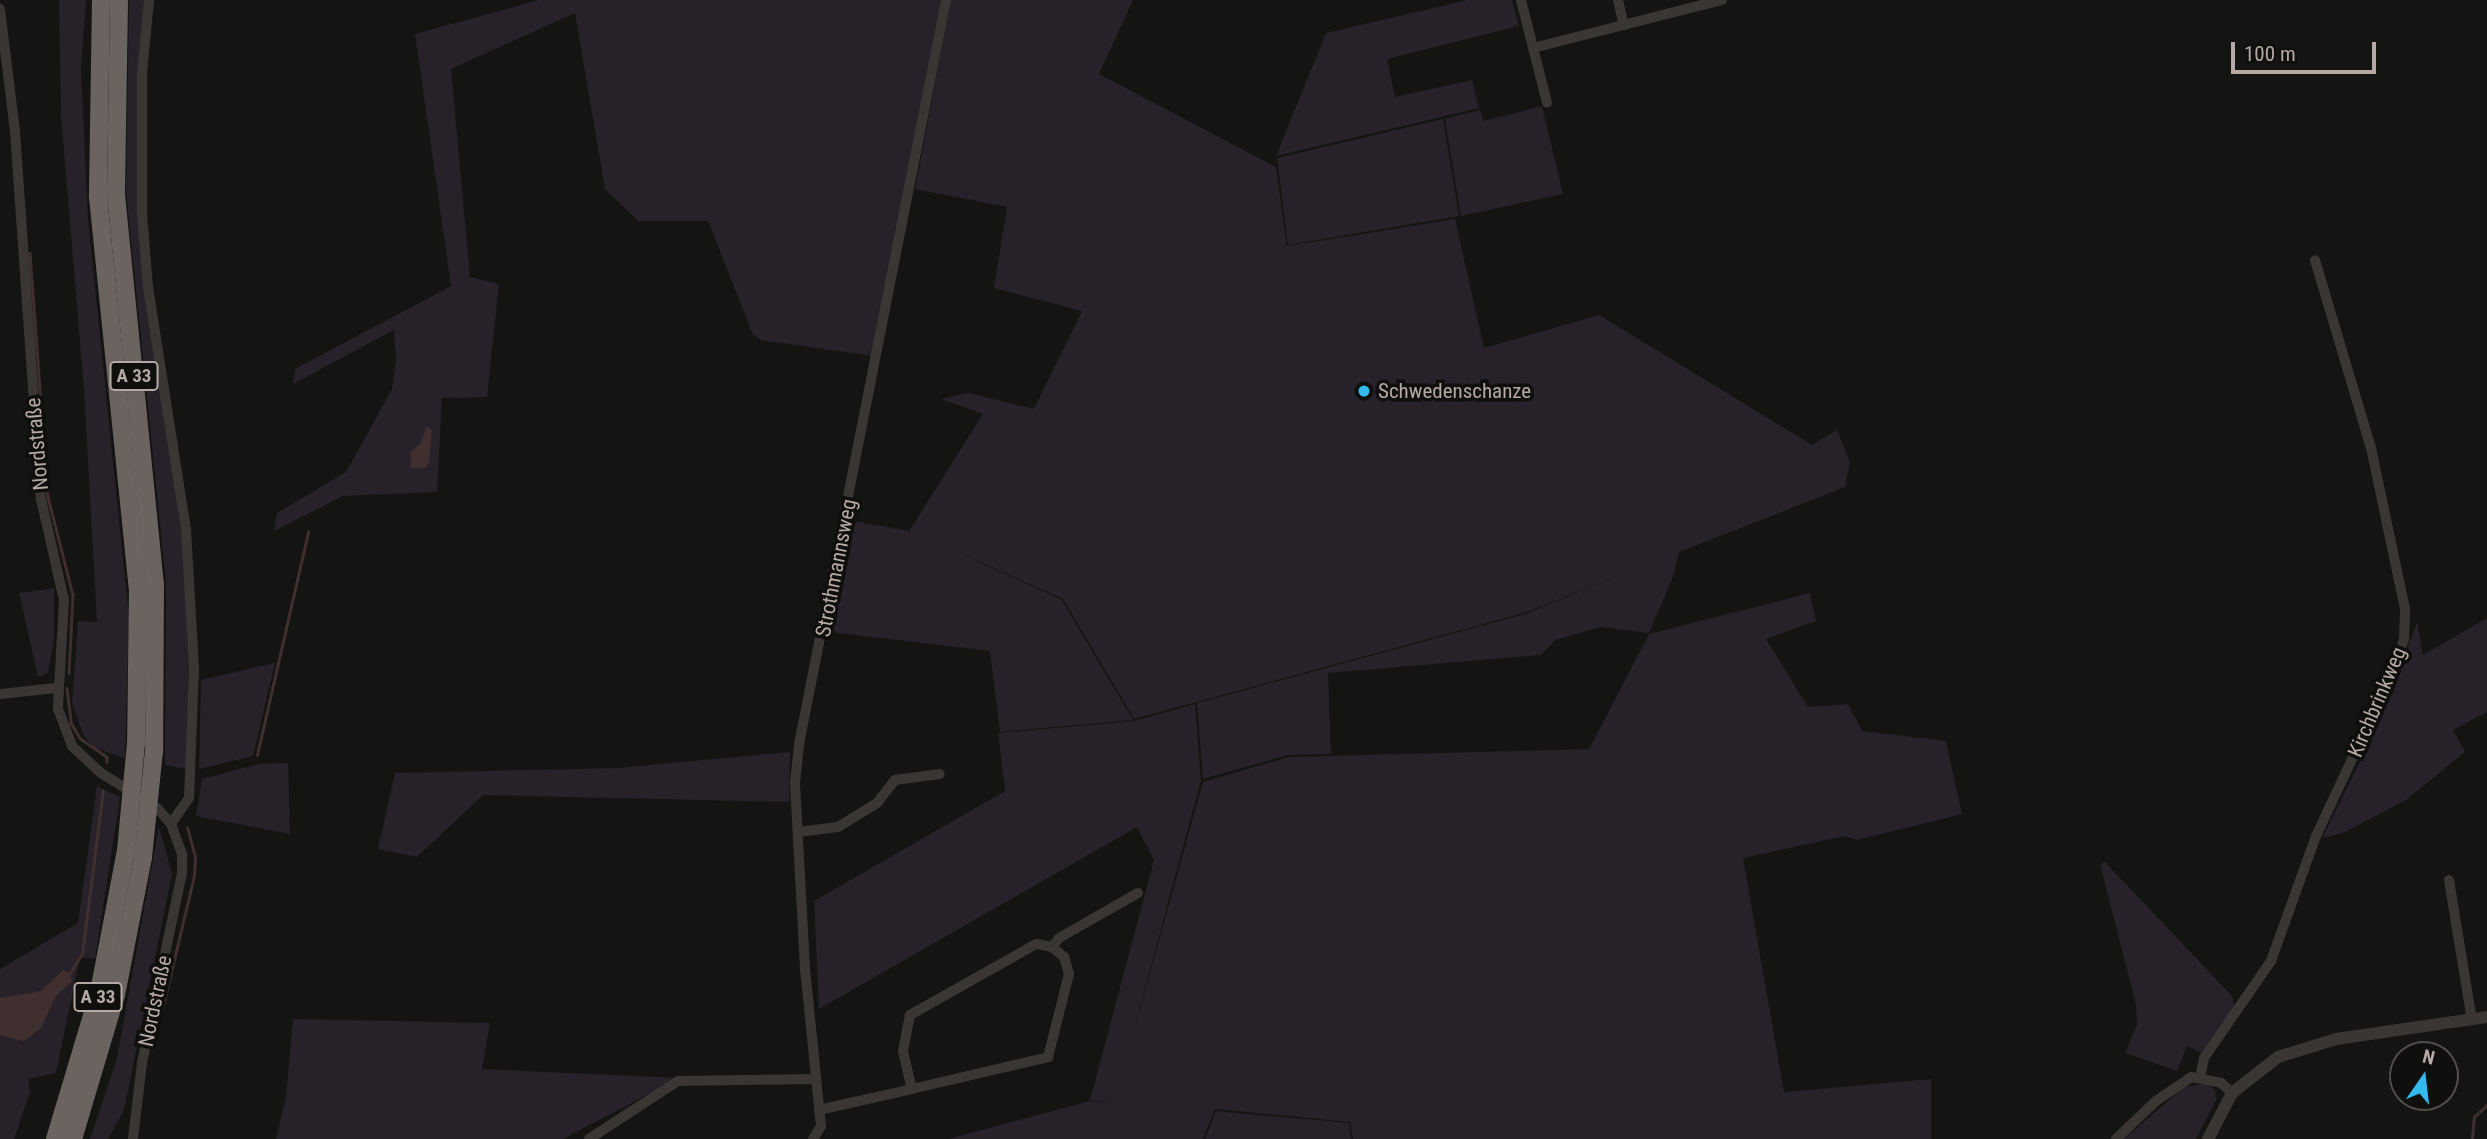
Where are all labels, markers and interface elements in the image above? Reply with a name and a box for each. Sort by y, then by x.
scale bar [2235,28,2380,72]
text: 100 m [2244,42,2296,66]
road number: A 33 [110,360,158,392]
place label: Schwedenschanze [1378,378,1531,404]
marker: Schwedenschanze [1356,383,1372,399]
street label: Nordstraße [20,397,54,491]
street label: Strothmannsweg [810,497,862,639]
street label: Kirchbrinkweg [2342,643,2412,761]
street label: Nordstraße [133,953,177,1049]
road number: A 33 [74,981,122,1012]
north arrow [2389,1041,2459,1111]
text: N [2420,1045,2437,1070]

